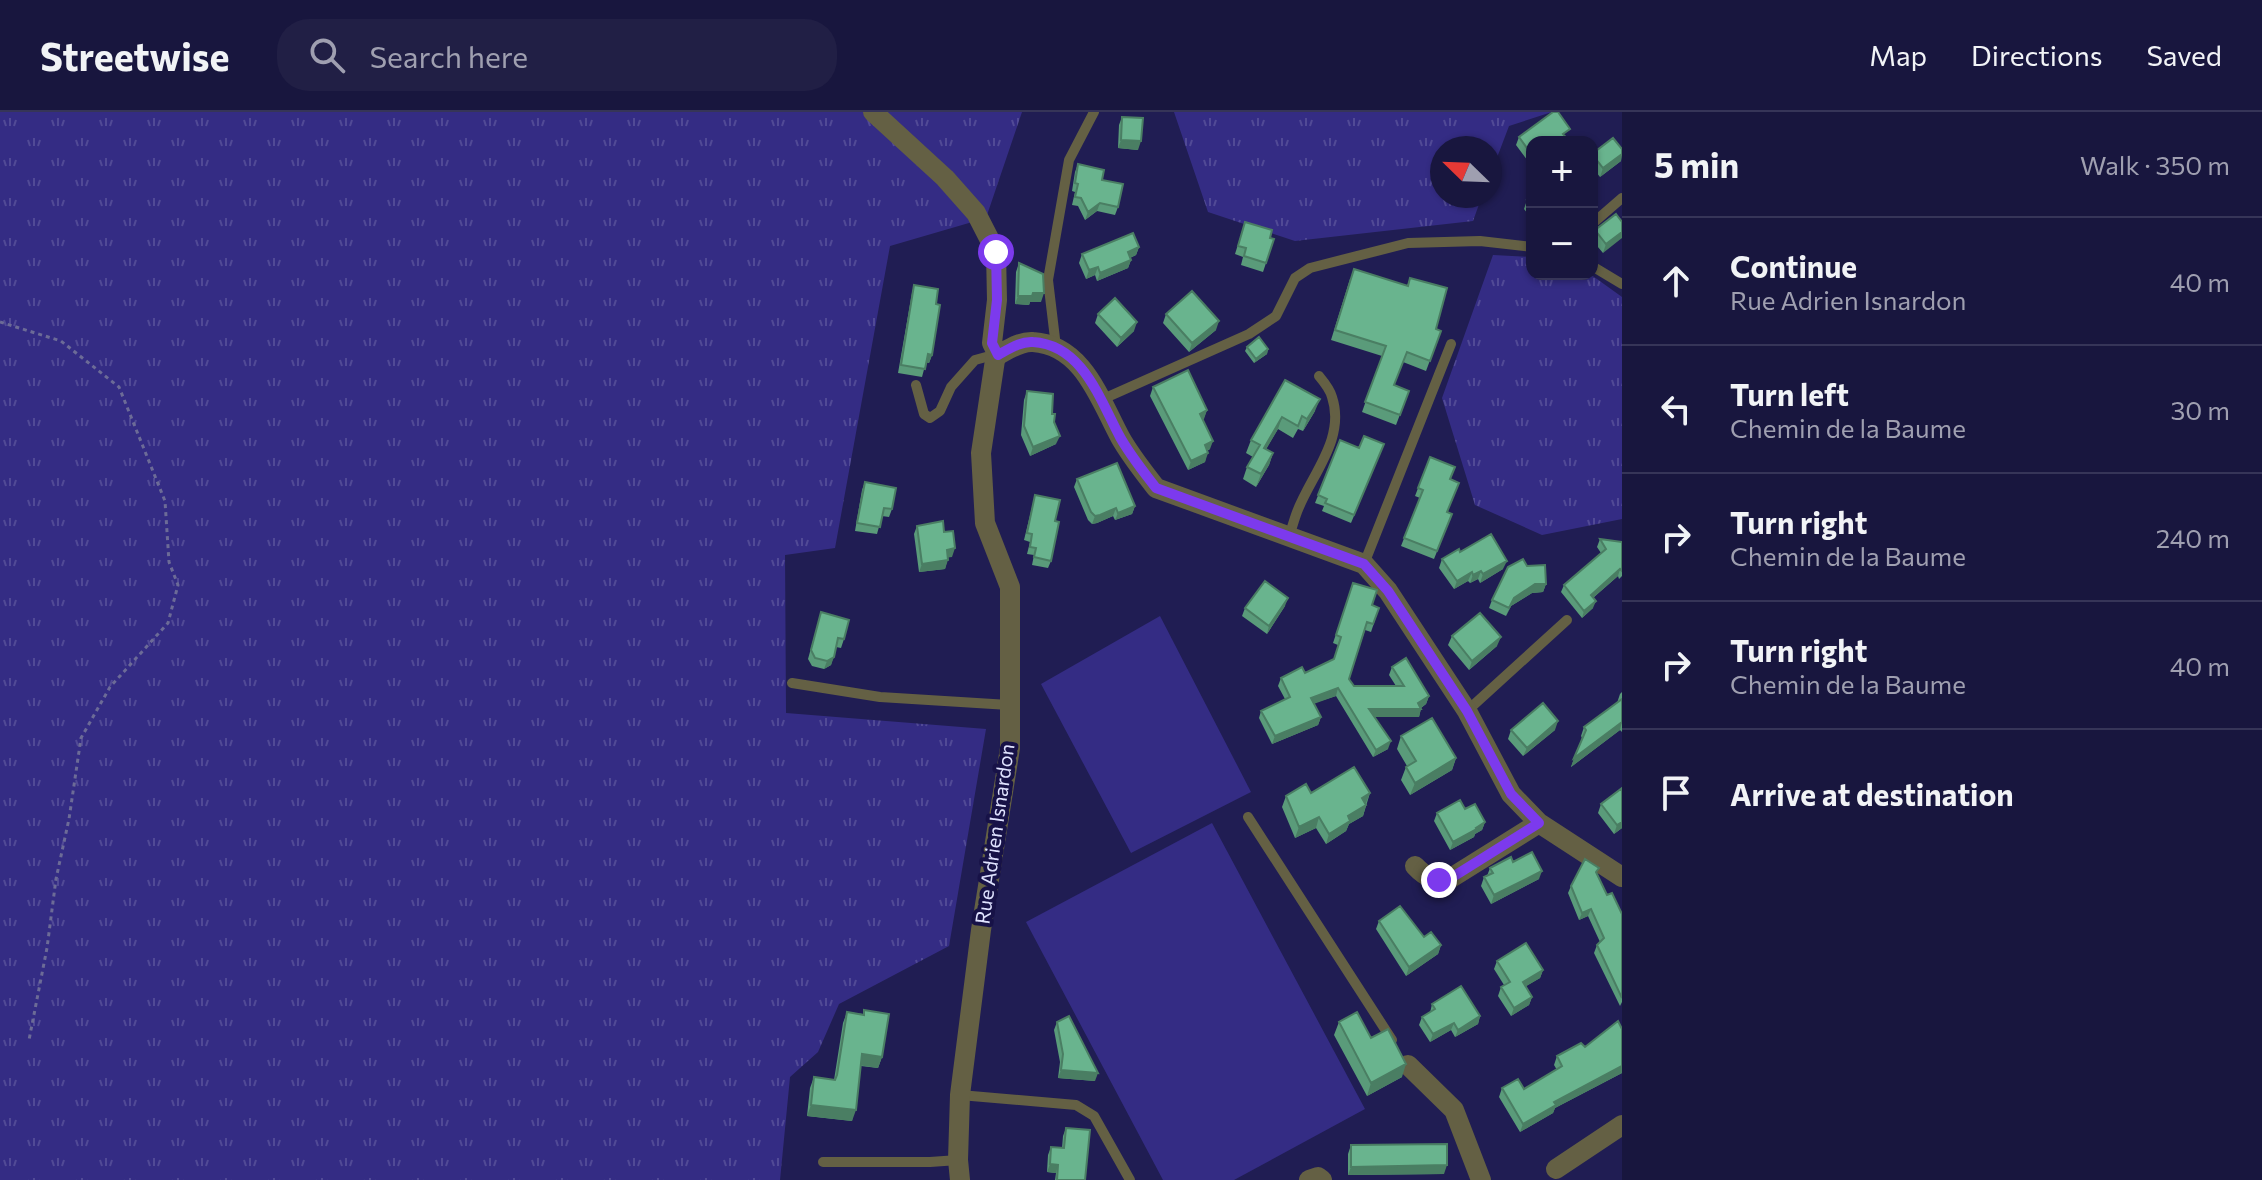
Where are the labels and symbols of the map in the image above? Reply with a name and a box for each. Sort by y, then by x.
north arrow [1430,136,1502,208]
route start [978,234,1014,270]
street label: Rue Adrien Isnardon [969,742,1019,926]
route end [1421,862,1457,898]

